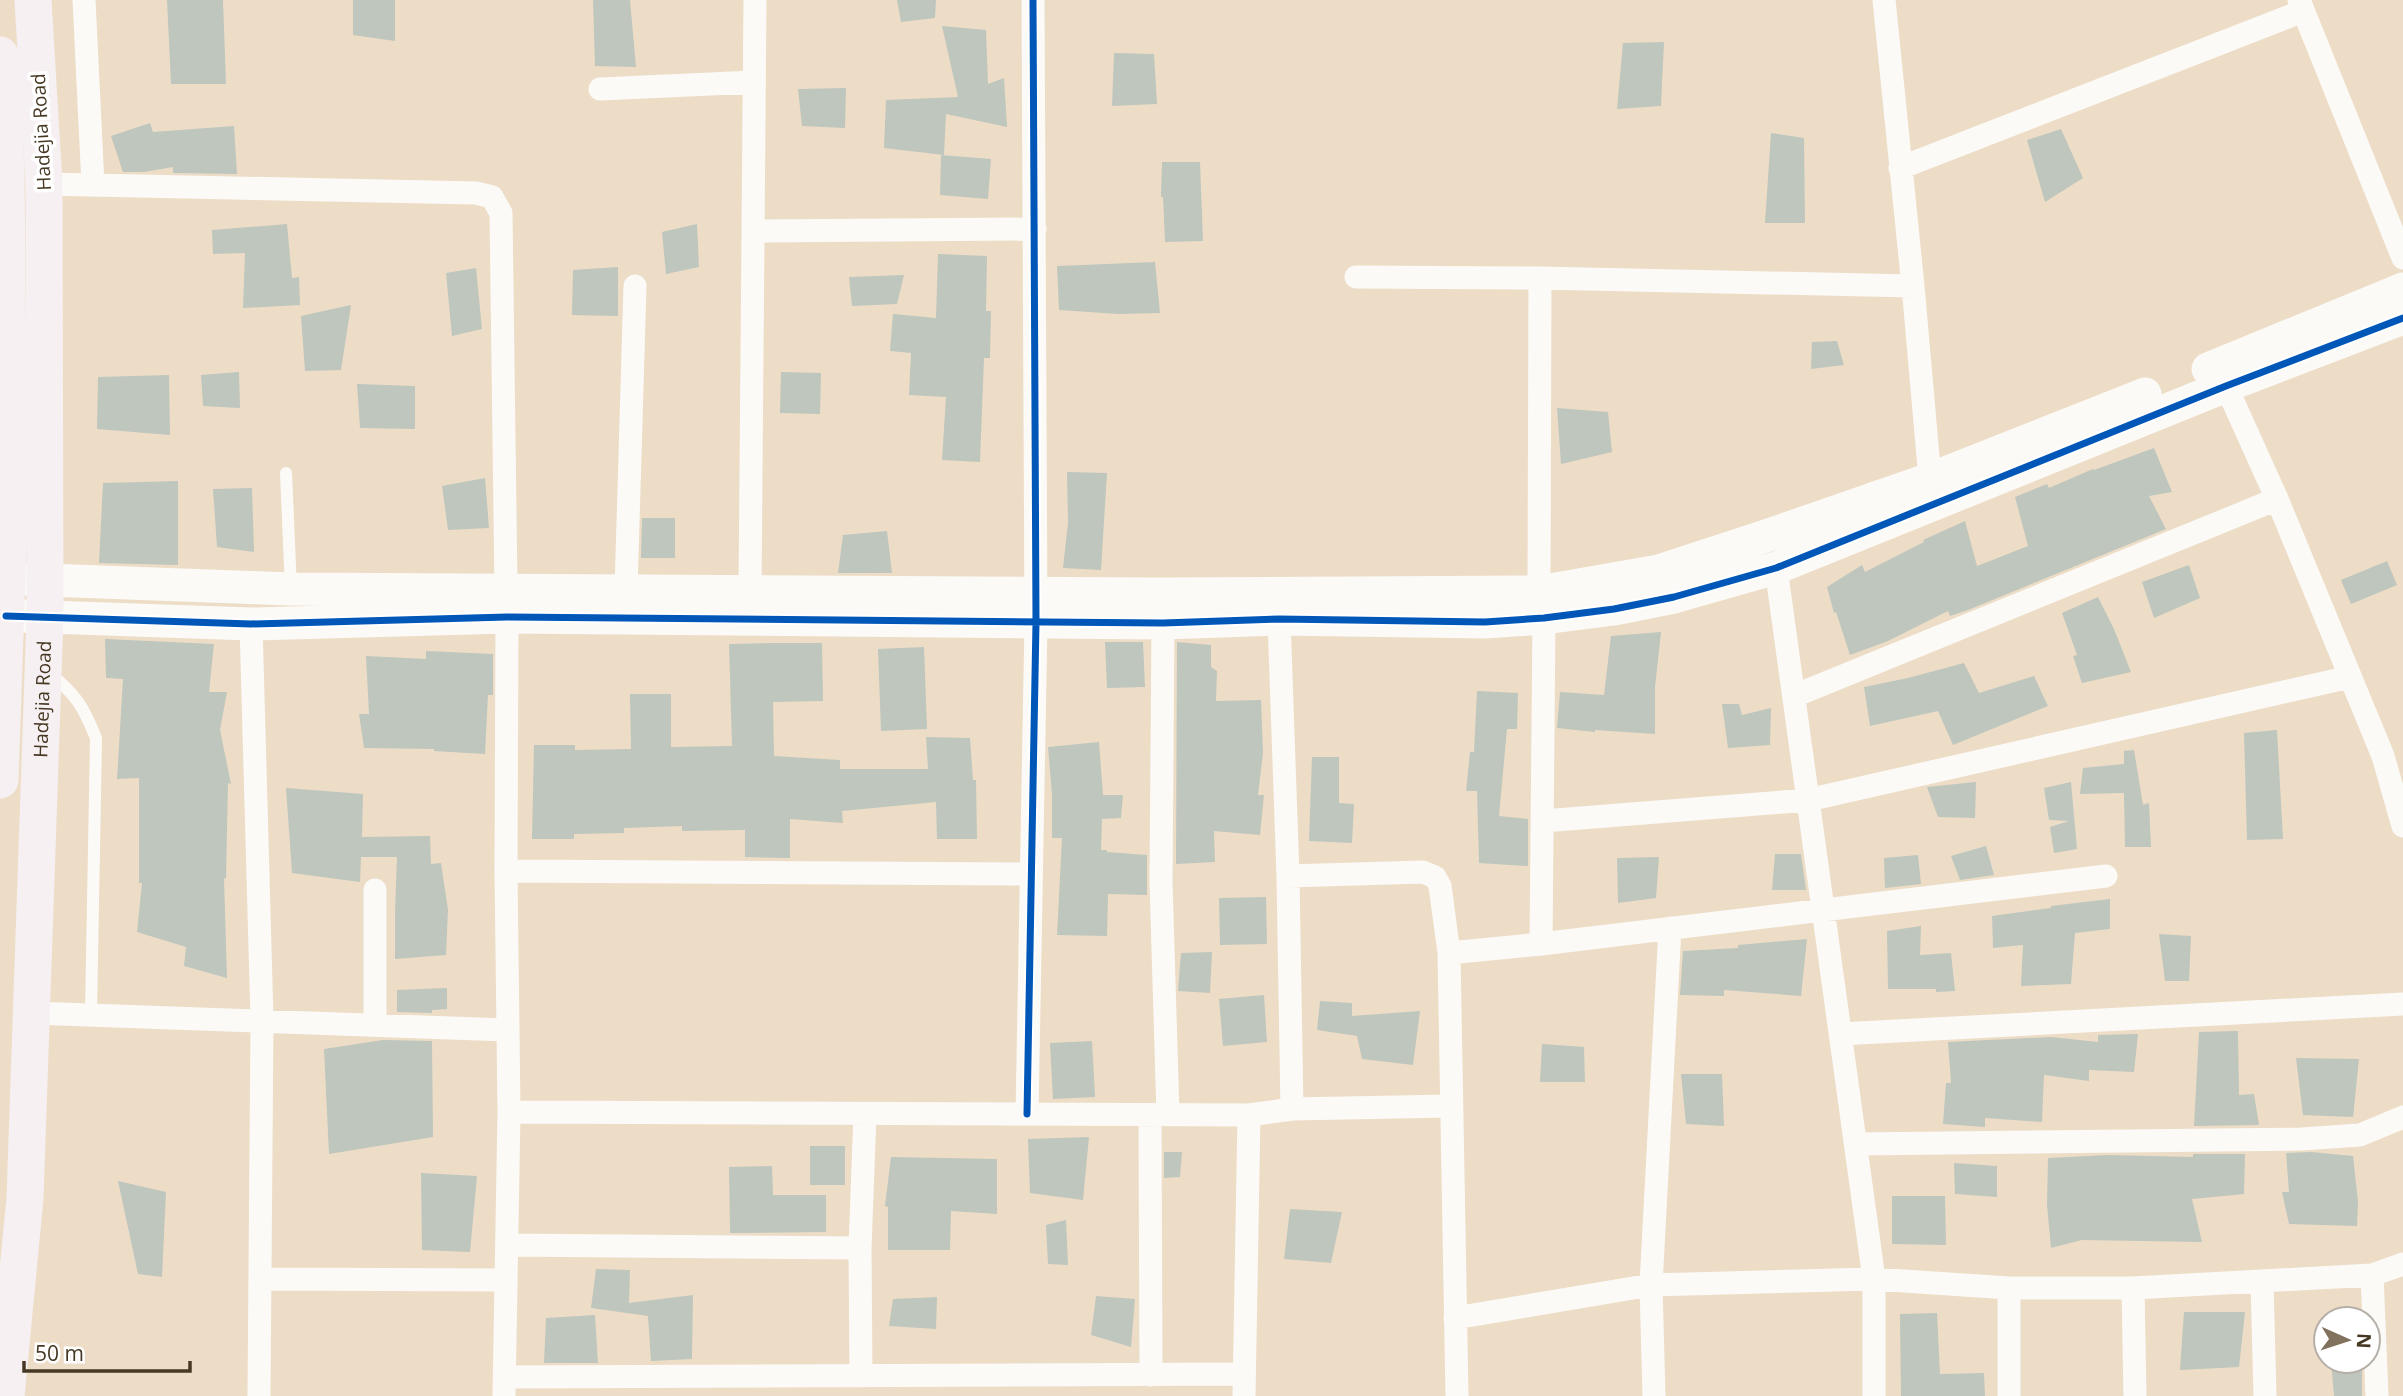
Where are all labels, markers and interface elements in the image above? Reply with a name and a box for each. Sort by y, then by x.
street label: Hadejia Road [25,73,57,191]
street label: Hadejia Road [27,640,57,758]
north arrow [2312,1305,2382,1375]
scale bar [24,1330,191,1374]
text: N [2351,1332,2377,1349]
text: 50 m [35,1339,84,1367]

